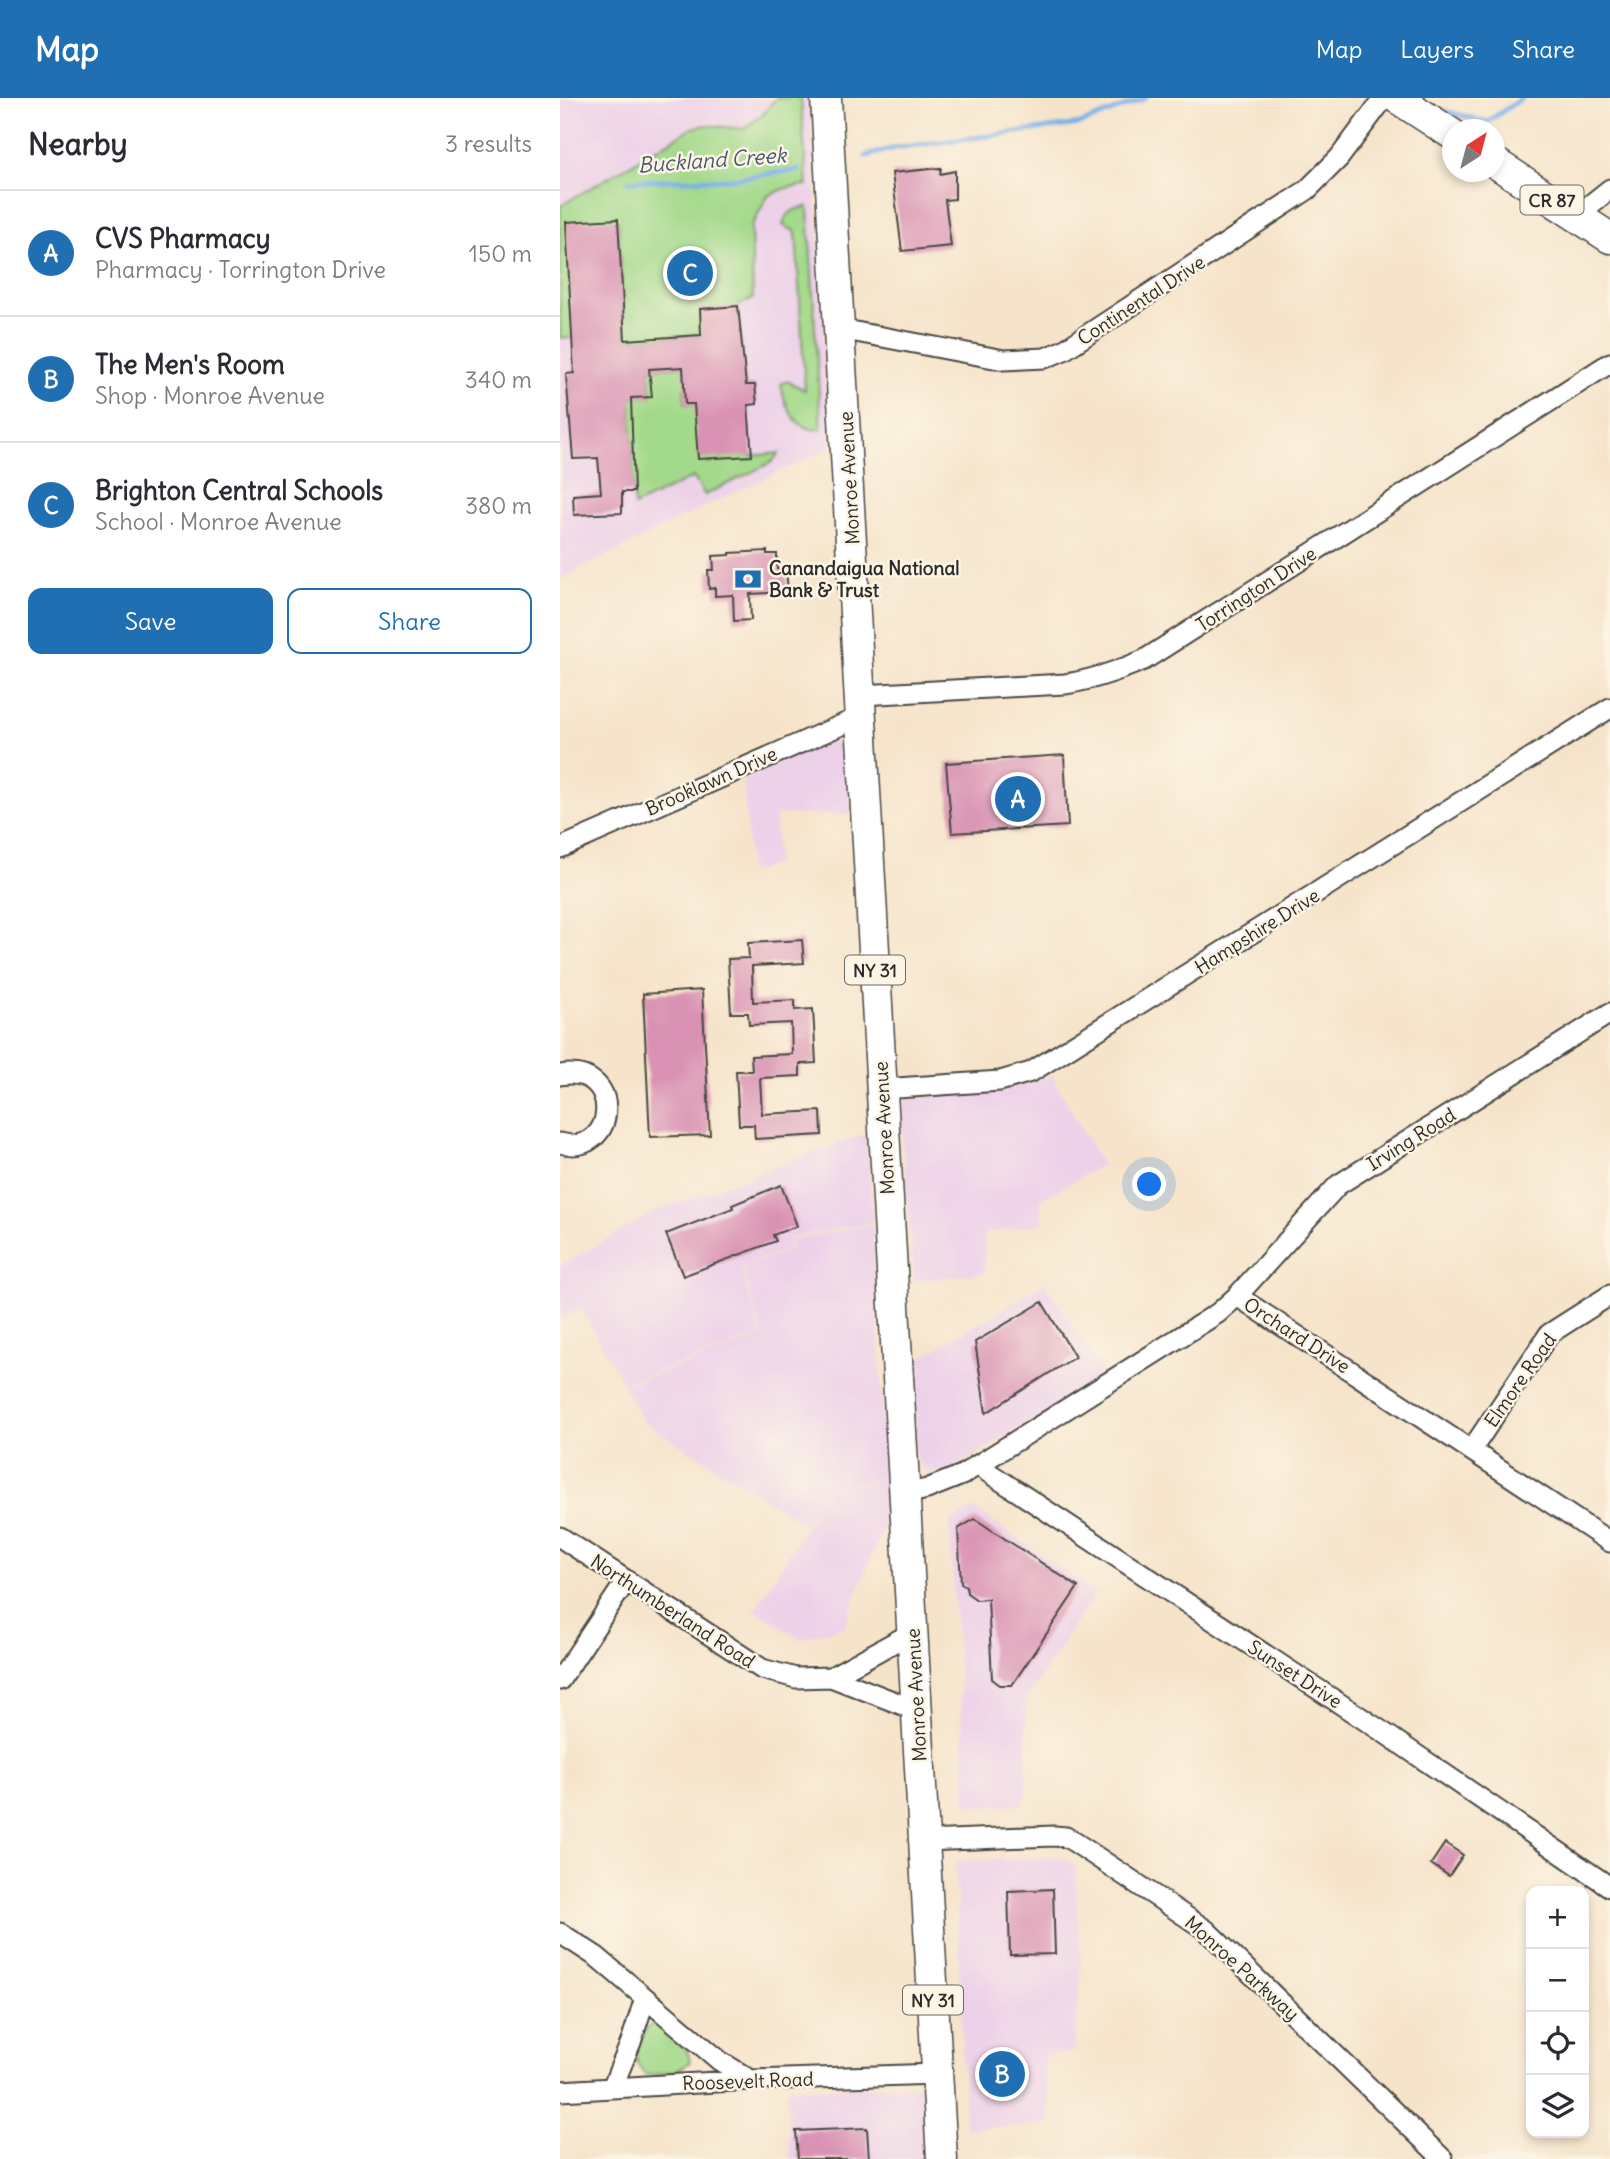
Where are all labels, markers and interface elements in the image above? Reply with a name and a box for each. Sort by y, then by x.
text: Map [35,28,99,70]
text: Map [1316,34,1362,64]
text: Layers [1400,34,1474,64]
text: Share [1512,34,1575,64]
north arrow [1442,119,1505,182]
text: Nearby [28,125,128,163]
text: 3 results [445,129,532,158]
water label: Buckland Creek [637,141,788,179]
road number: CR 87 [1520,186,1584,214]
text: CVS Pharmacy [95,222,271,255]
text: A [44,239,58,268]
text: 150 m [469,239,532,268]
pin: C [667,247,713,299]
street label: Continental Drive [1073,250,1209,350]
text: Pharmacy · Torrington Drive [95,255,386,284]
text: The Men's Room [95,348,285,381]
text: B [43,365,59,394]
text: 340 m [465,365,532,394]
text: Shop · Monroe Avenue [95,381,325,410]
street label: Monroe Avenue [834,411,864,545]
text: Brighton Central Schools [95,474,383,507]
text: C [43,491,59,520]
text: 380 m [465,491,532,520]
text: School · Monroe Avenue [95,507,342,536]
street label: Torrington Drive [1191,541,1321,637]
place label: Canandaigua National Bank & Trust [769,556,960,602]
bank icon: Canandaigua National Bank & Trust [733,564,763,594]
button: Save [28,588,273,654]
button: Share [287,588,532,654]
street label: Brooklawn Drive [641,741,781,821]
pin: A [995,773,1041,825]
street label: Hampshire Drive [1190,883,1324,979]
road number: NY 31 [845,956,905,984]
street label: Monroe Avenue [869,1061,899,1195]
street label: Irving Road [1362,1102,1460,1176]
your location [1132,1167,1166,1201]
street label: Orchard Drive [1239,1292,1355,1378]
street label: Elmore Road [1479,1328,1561,1432]
street label: Northumberland Road [586,1549,760,1673]
street label: Monroe Avenue [901,1628,931,1762]
street label: Sunset Drive [1243,1635,1347,1713]
map controls [1526,1886,1589,2138]
button: + [1526,1886,1589,1949]
street label: Monroe Parkway [1180,1910,1304,2026]
button: − [1526,1949,1589,2012]
road number: NY 31 [903,1986,963,2014]
button: locate [1526,2012,1589,2075]
pin: B [979,2048,1025,2100]
street label: Roosevelt Road [682,2067,814,2095]
button: layers [1526,2075,1589,2138]

